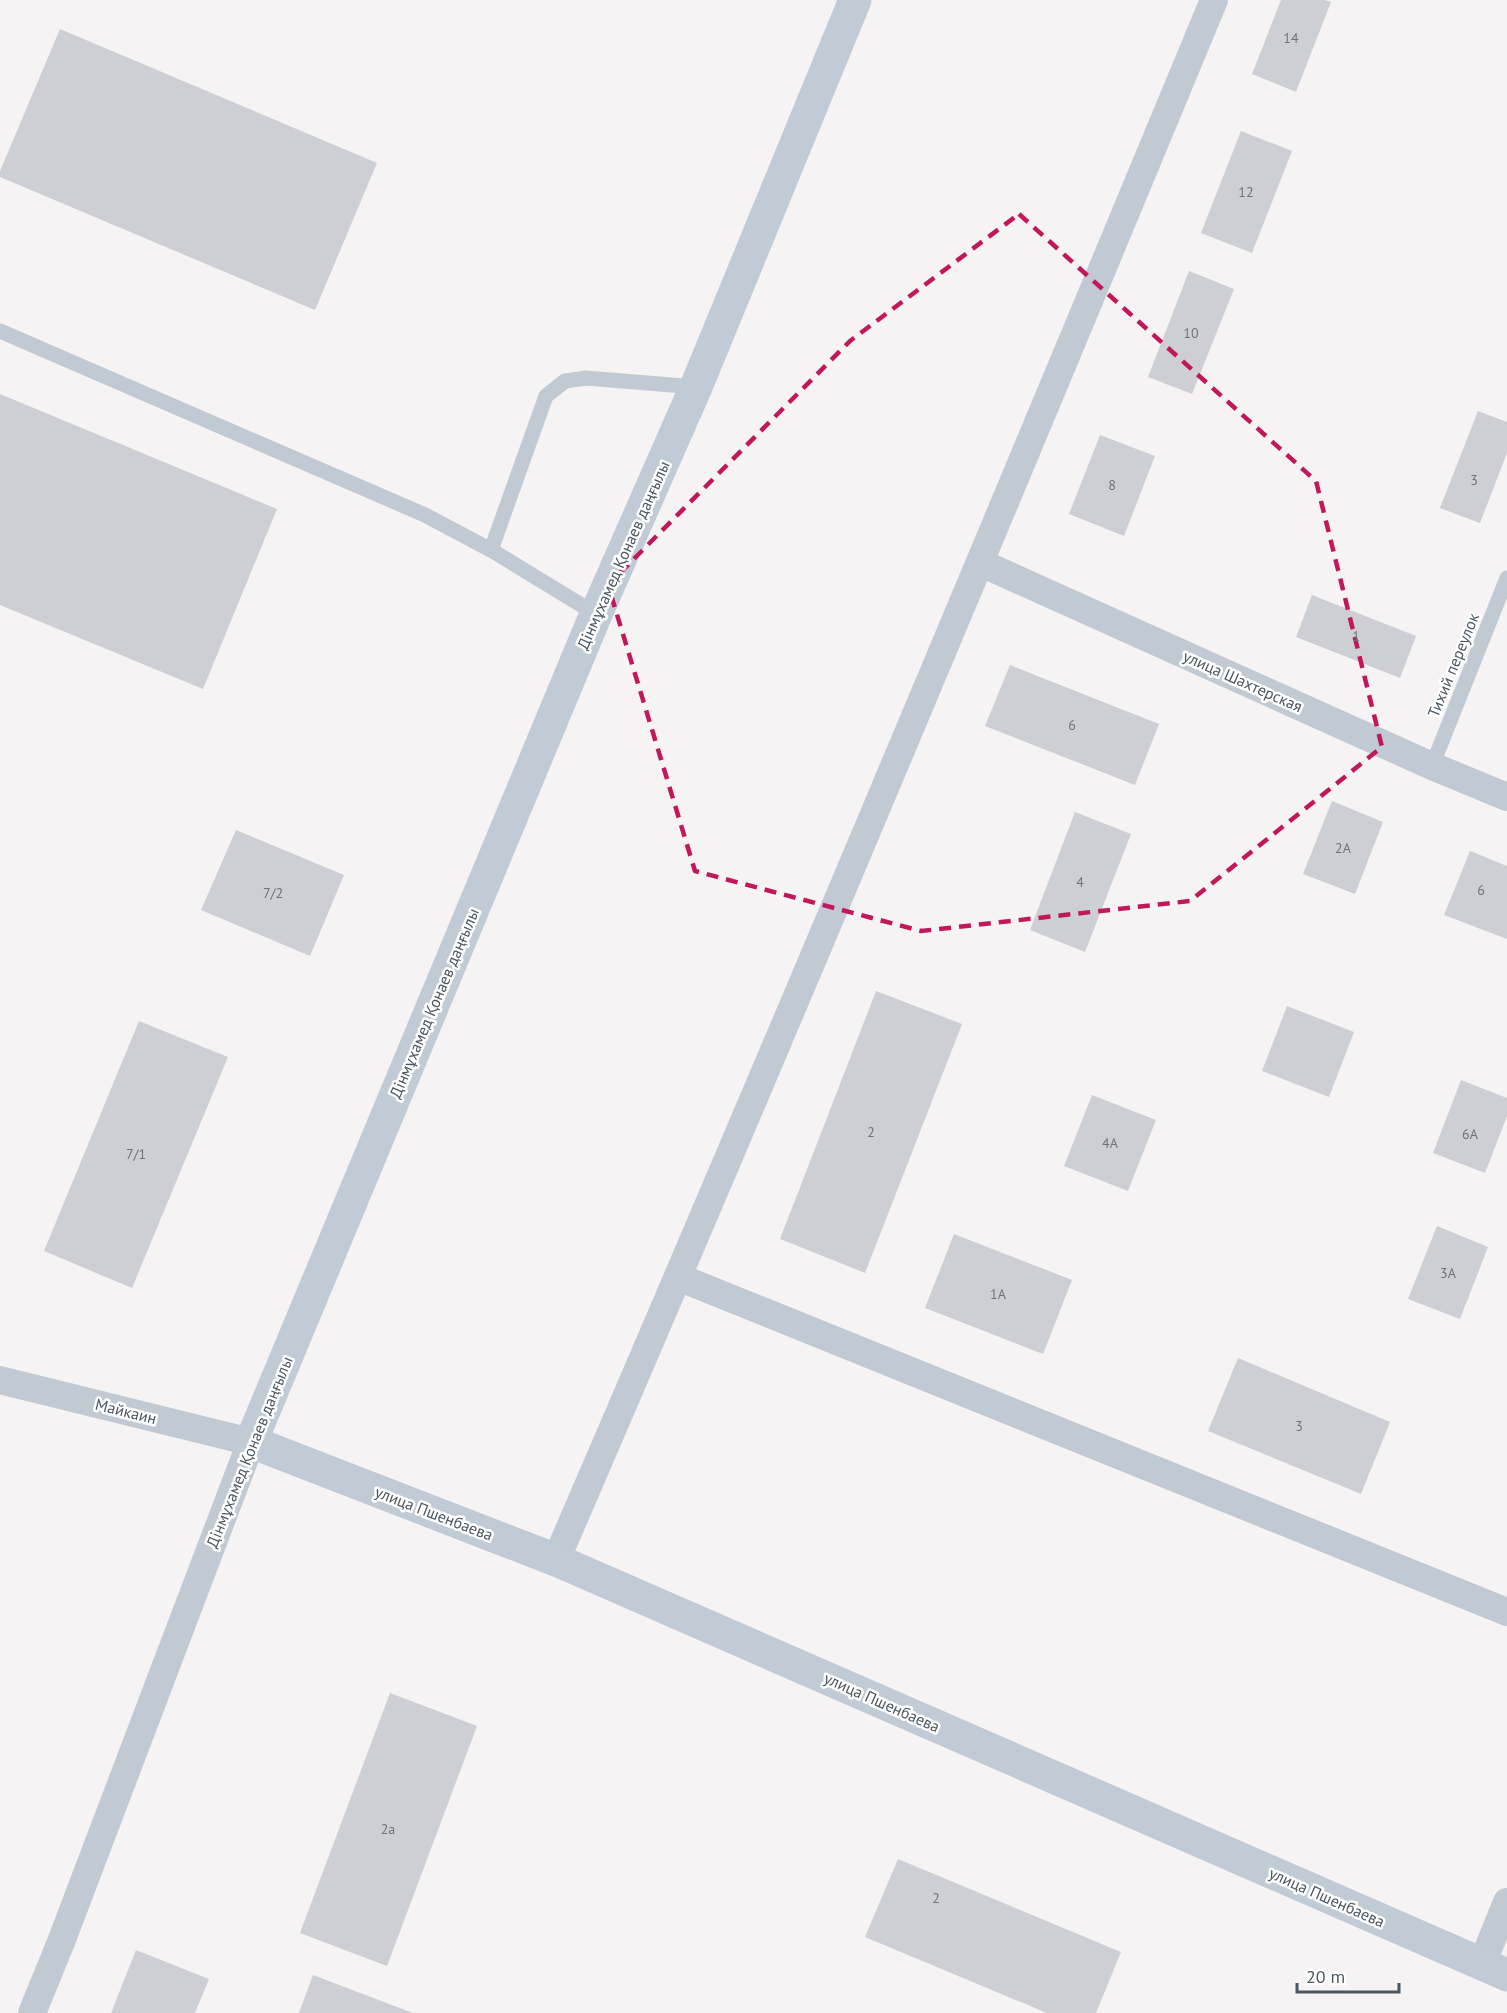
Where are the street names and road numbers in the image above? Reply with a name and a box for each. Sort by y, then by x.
street label: Дінмұхамед Қонаев даңғылы [572,458,674,652]
street label: Тихий переулок [1423,610,1483,720]
street label: улица Шахтерская [1180,646,1306,716]
street label: Дінмұхамед Қонаев даңғылы [385,905,483,1101]
street label: Дінмұхамед Қонаев даңғылы [201,1354,297,1550]
street label: Майкаин [93,1394,159,1428]
street label: улица Пшенбаева [372,1481,496,1545]
street label: улица Пшенбаева [821,1668,943,1736]
street label: улица Пшенбаева [1266,1863,1388,1931]

